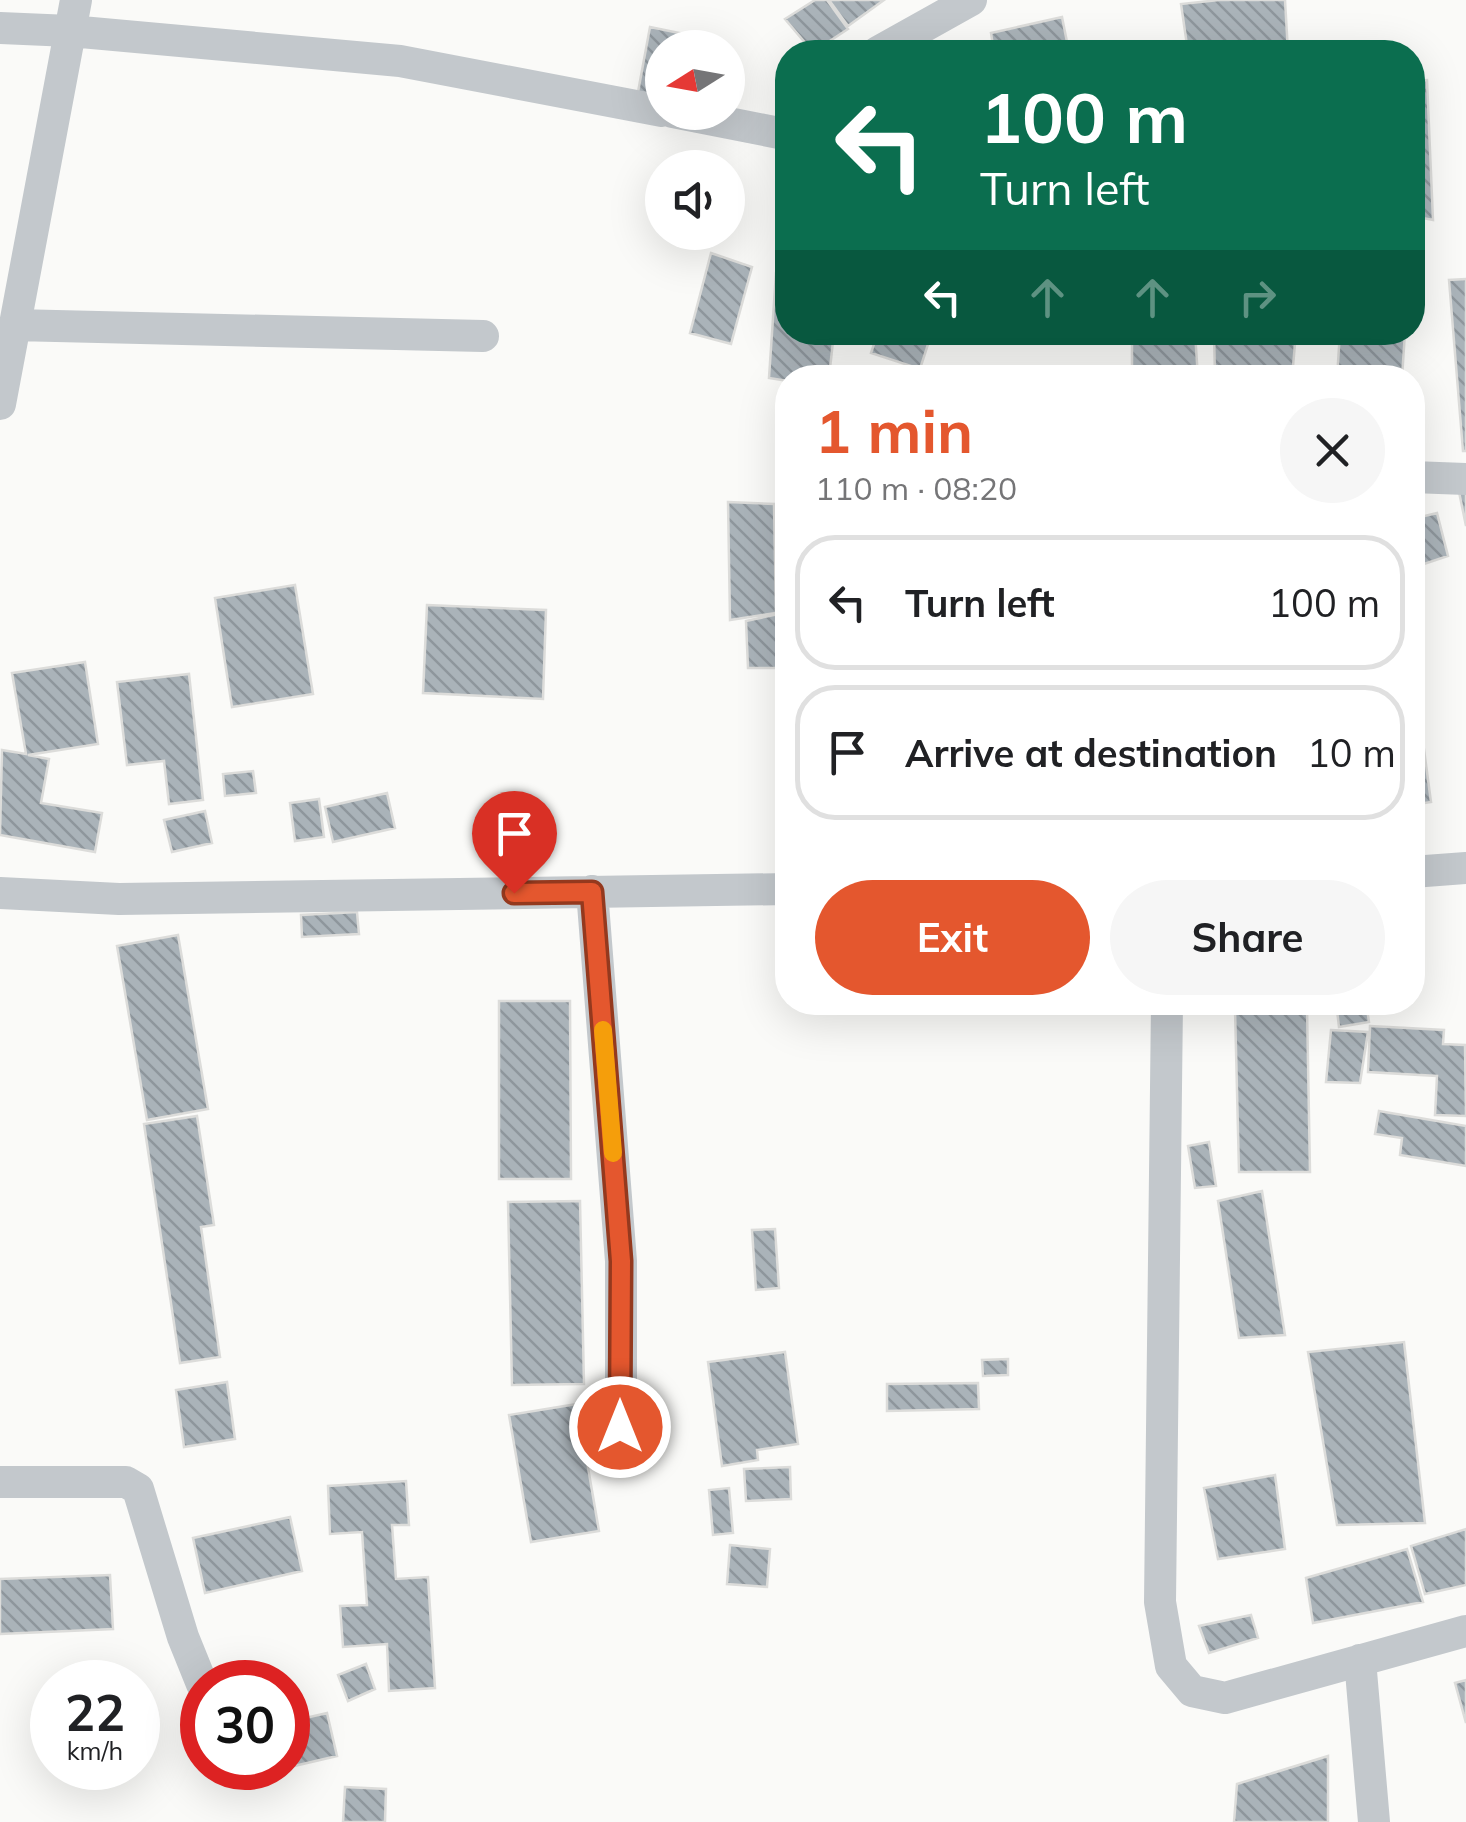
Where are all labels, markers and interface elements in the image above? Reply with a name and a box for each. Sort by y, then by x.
north arrow [645,30,745,130]
map controls [645,30,745,250]
text: 100 m [980,73,1188,161]
icon: left [815,80,945,210]
button: sound [645,150,745,250]
text: Turn left [980,160,1149,216]
icon: left [915,270,970,325]
icon: ahead [1020,270,1075,325]
icon: ahead [1125,270,1180,325]
icon: right [1230,270,1285,325]
text: 1 min [815,393,973,468]
button: close [1280,398,1385,503]
text: 110 m · 08:20 [815,468,1017,508]
icon: left [820,575,875,630]
text: Turn left [905,579,1055,627]
text: 100 m [1268,579,1380,627]
icon: arrive [820,725,875,780]
text: Arrive at destination [905,729,1277,777]
text: 10 m [1307,729,1396,777]
pin [472,791,557,894]
icon: arrive [487,806,542,861]
button: Exit [815,880,1090,995]
button: Share [1110,880,1385,995]
position arrow [568,1375,672,1479]
speed limit sign: 30 [180,1660,310,1790]
text: 22 [65,1681,125,1744]
text: km/h [67,1735,123,1766]

